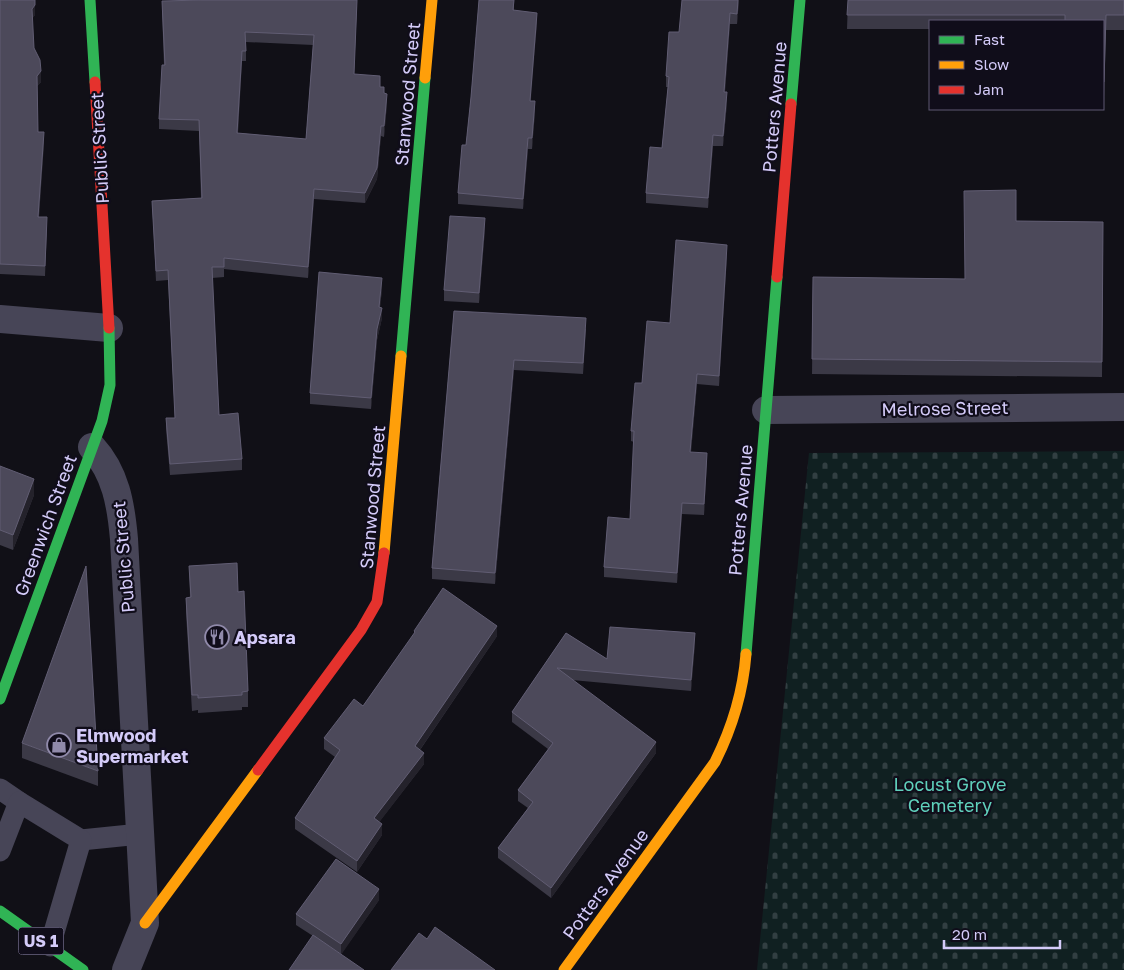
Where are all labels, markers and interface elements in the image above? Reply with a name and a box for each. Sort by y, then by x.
legend [929,20,1104,110]
street label: Stanwood Street [390,21,424,167]
text: Fast [974,30,1005,48]
street label: Potters Avenue [757,40,791,174]
text: Slow [974,55,1009,73]
text: Jam [974,80,1004,98]
street label: Public Street [85,92,113,204]
street label: Melrose Street [881,396,1009,420]
street label: Stanwood Street [355,424,389,570]
street label: Potters Avenue [723,443,757,577]
street label: Greenwich Street [9,451,81,599]
street label: Public Street [107,500,139,614]
restaurant icon: Apsara [204,624,230,650]
place label: Apsara [234,626,296,648]
place label: Elmwood Supermarket [76,724,189,767]
shop icon: Elmwood Supermarket [46,732,72,758]
park label: Locust Grove Cemetery [894,773,1006,816]
street label: Potters Avenue [557,824,653,944]
scale bar [944,918,1060,950]
text: 20 m [952,925,987,943]
road number: US 1 [18,928,64,954]

